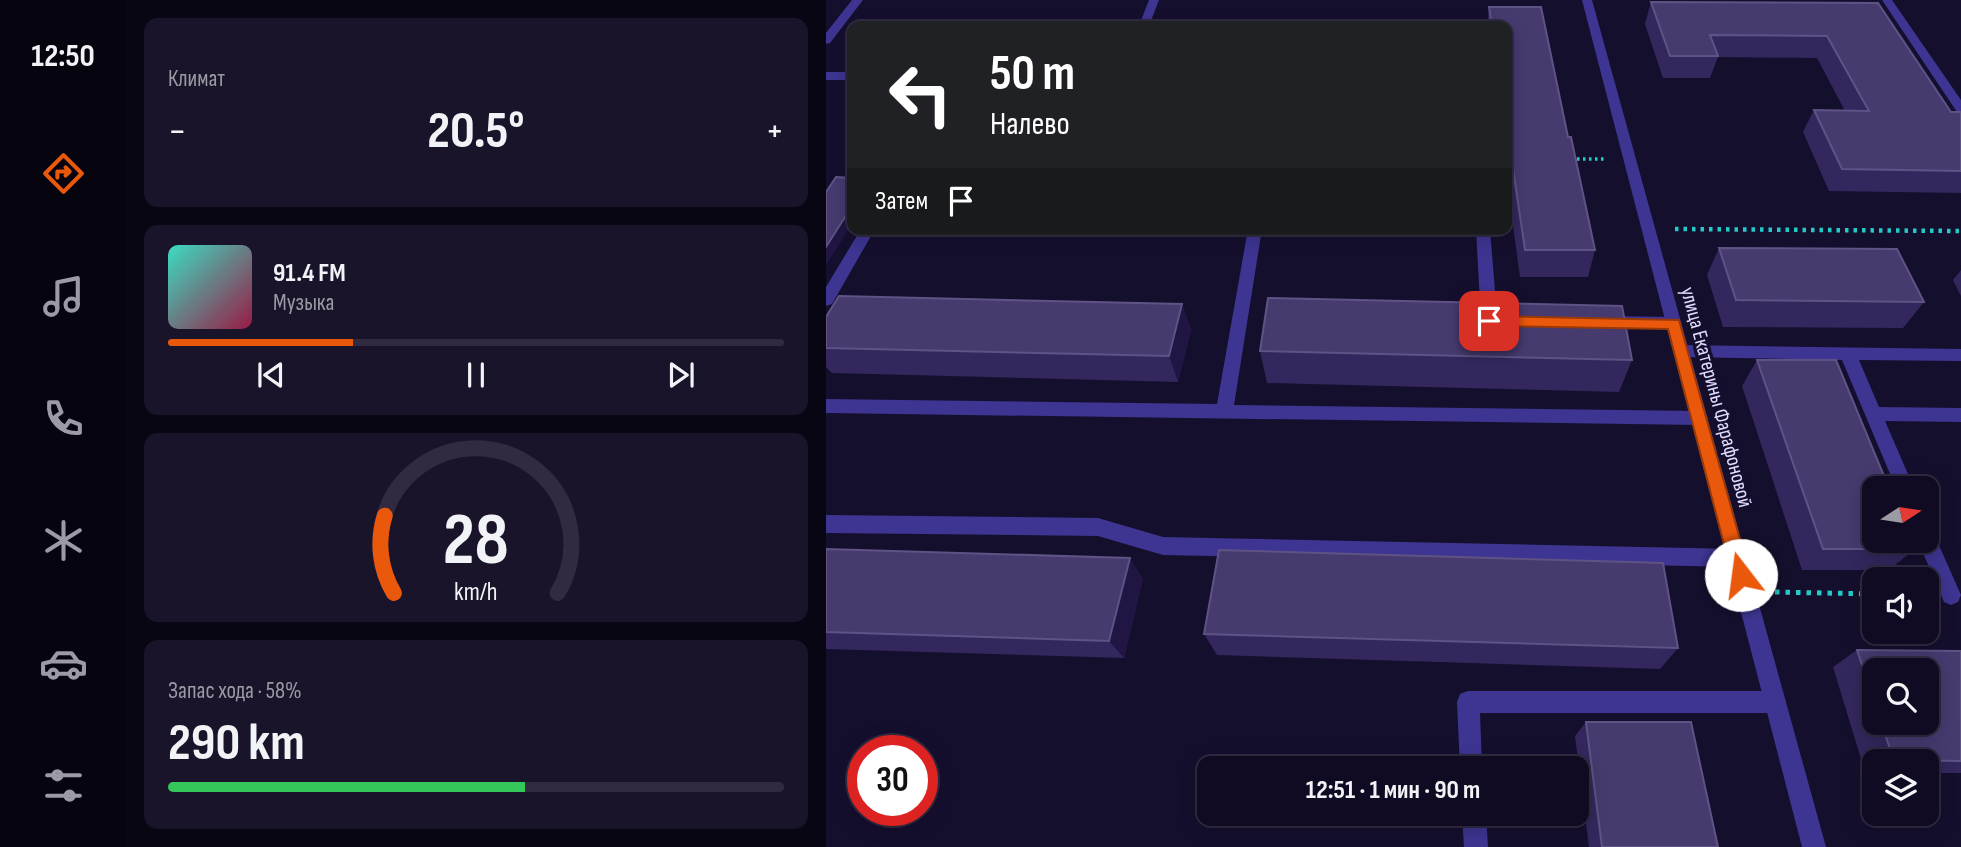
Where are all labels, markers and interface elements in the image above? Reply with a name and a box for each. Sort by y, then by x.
text: 12:50 [31,37,95,76]
text: 50 m [990,45,1075,104]
icon: left [875,49,966,140]
text: Климат [168,65,225,93]
text: 20.5° [427,100,525,163]
text: Налево [990,105,1070,144]
text: − [168,109,187,154]
text: + [765,109,784,154]
icon: directions [39,149,88,198]
icon: arrive [942,182,980,220]
text: Затем [875,186,928,217]
text: 91.4 FM [273,258,346,289]
icon: music [39,272,88,321]
street label: улица Екатерины Фарафоновой [1675,284,1758,510]
text: Музыка [273,289,334,317]
pin [1459,291,1519,351]
icon: arrive [1470,302,1508,340]
icon: previous [252,356,290,394]
icon: pause [457,356,495,394]
icon: next [662,356,700,394]
icon: phone [39,394,88,443]
north arrow [1862,476,1939,553]
map controls [1862,476,1939,826]
text: 28 [443,498,509,586]
icon: climate [39,516,88,565]
position arrow [1704,538,1778,612]
button: sound [1862,567,1939,644]
text: km/h [454,577,498,608]
icon: car [39,639,88,688]
button: search [1862,658,1939,735]
text: Запас хода · 58% [168,677,302,705]
text: 290 km [168,712,305,775]
speed limit sign: 30 [847,735,938,826]
button: layers [1862,749,1939,826]
icon: filters [39,761,88,810]
text: 12:51 · 1 мин · 90 m [1306,775,1480,806]

